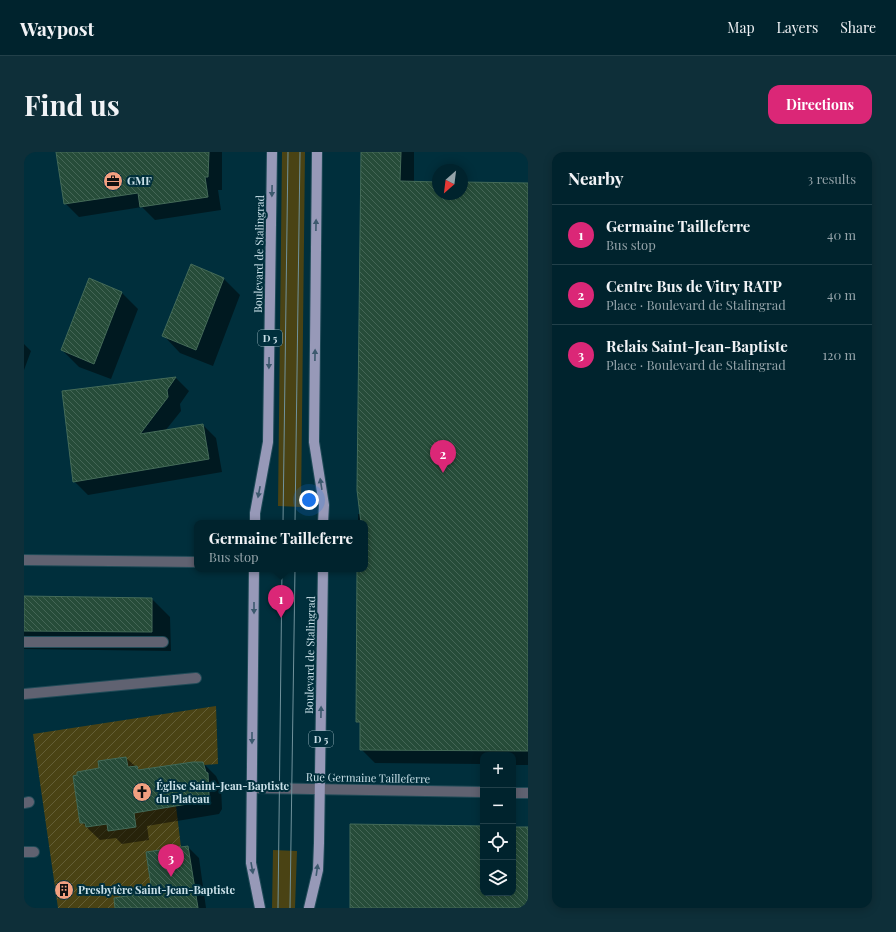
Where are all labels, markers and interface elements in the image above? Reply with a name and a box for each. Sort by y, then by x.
text: Waypost [20,15,94,41]
text: Map [727,18,755,37]
text: Layers [777,18,818,37]
text: Share [840,18,876,37]
button: Directions [768,85,872,124]
text: Find us [24,86,120,123]
north arrow [432,164,468,200]
text: Nearby [568,167,623,189]
office icon: GMF [102,170,124,192]
text: 3 results [807,170,856,187]
place label: GMF [127,173,152,188]
one-way arrow [268,185,275,197]
street label: Boulevard de Stalingrad [250,194,267,313]
text: Germaine Tailleferre [606,216,750,236]
one-way arrow [313,218,319,231]
text: 1 [579,226,583,243]
text: 40 m [827,226,856,243]
text: Bus stop [606,236,656,253]
text: Centre Bus de Vitry RATP [606,276,782,296]
text: 2 [578,286,584,303]
text: 40 m [827,286,856,303]
text: Place · Boulevard de Stalingrad [606,296,786,313]
road number: D 5 [258,330,282,346]
text: Relais Saint-Jean-Baptiste [606,336,788,356]
text: 3 [578,346,584,363]
text: 120 m [822,346,856,363]
one-way arrow [312,348,318,361]
text: Place · Boulevard de Stalingrad [606,356,786,373]
one-way arrow [266,357,272,370]
pin: 2 [430,440,456,473]
one-way arrow [318,478,324,490]
one-way arrow [255,486,261,498]
your location [299,490,319,510]
popup [194,520,368,572]
text: Germaine Tailleferre [209,528,353,548]
text: Bus stop [209,548,259,565]
pin: 1 [268,585,294,618]
street label: Boulevard de Stalingrad [301,595,318,714]
one-way arrow [251,602,257,615]
one-way arrow [318,705,324,718]
road number: D 5 [309,731,333,747]
one-way arrow [249,732,255,745]
map controls [480,752,516,896]
button: + [480,752,516,788]
street label: Rue Germaine Tailleferre [306,769,431,786]
place label: Église Saint-Jean-Baptiste du Plateau [156,778,289,806]
church icon: Église Saint-Jean-Baptiste du Plateau [131,781,153,803]
button: − [480,788,516,824]
button: locate [480,824,516,860]
pin: 3 [158,844,184,877]
button: layers [480,860,516,896]
one-way arrow [249,862,255,874]
one-way arrow [314,864,320,876]
building icon: Presbytère Saint-Jean-Baptiste [53,879,75,901]
place label: Presbytère Saint-Jean-Baptiste [78,882,235,897]

